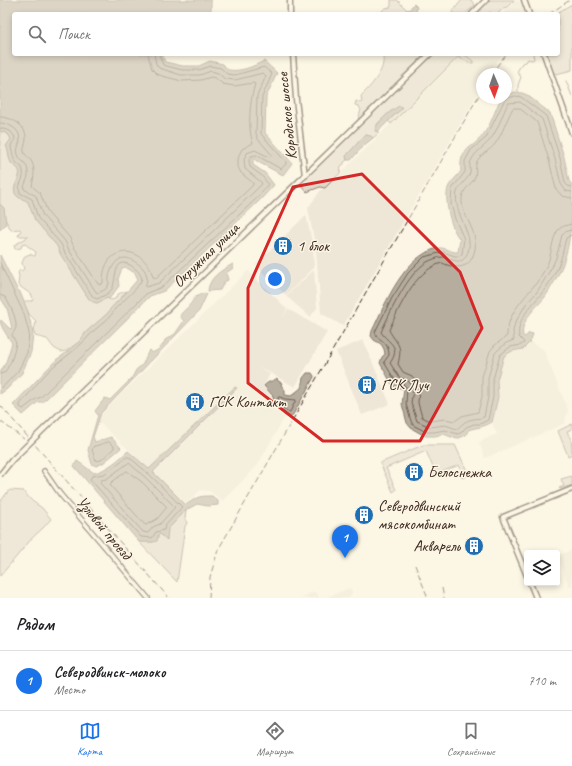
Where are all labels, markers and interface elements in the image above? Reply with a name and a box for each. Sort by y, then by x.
search box [12,12,560,56]
icon: search [26,23,48,45]
text: Поиск [58,25,90,44]
north arrow [476,68,512,104]
street label: Кородское шоссе [272,70,302,160]
street label: Окружная улица [168,217,245,292]
building icon: 1 блок [272,235,294,257]
place label: 1 блок [297,236,330,256]
your location [265,269,285,289]
building icon: ГСК Луч [356,374,378,396]
place label: ГСК Луч [381,375,430,395]
building icon: ГСК Контакт [184,391,206,413]
place label: ГСК Контакт [209,392,287,412]
building icon: Белоснежка [403,461,425,483]
place label: Белоснежка [428,462,492,482]
street label: Узловой проезд [72,492,137,565]
place label: Северодвинский мясокомбинат [378,496,461,534]
building icon: Северодвинский мясокомбинат [353,504,375,526]
pin: 1 [332,525,358,558]
building icon: Акварель [463,535,485,557]
place label: Акварель [413,536,462,556]
map controls [524,550,560,586]
button: layers [524,550,560,586]
text: Рядом [16,614,54,635]
text: Северодвинск-молоко [54,663,166,682]
text: 1 [26,673,32,689]
text: 710 m [528,673,556,689]
text: Место [54,682,85,698]
tab: Карта [77,720,102,758]
tab: Маршрут [257,720,293,758]
tab: Сохранённые [447,720,495,758]

